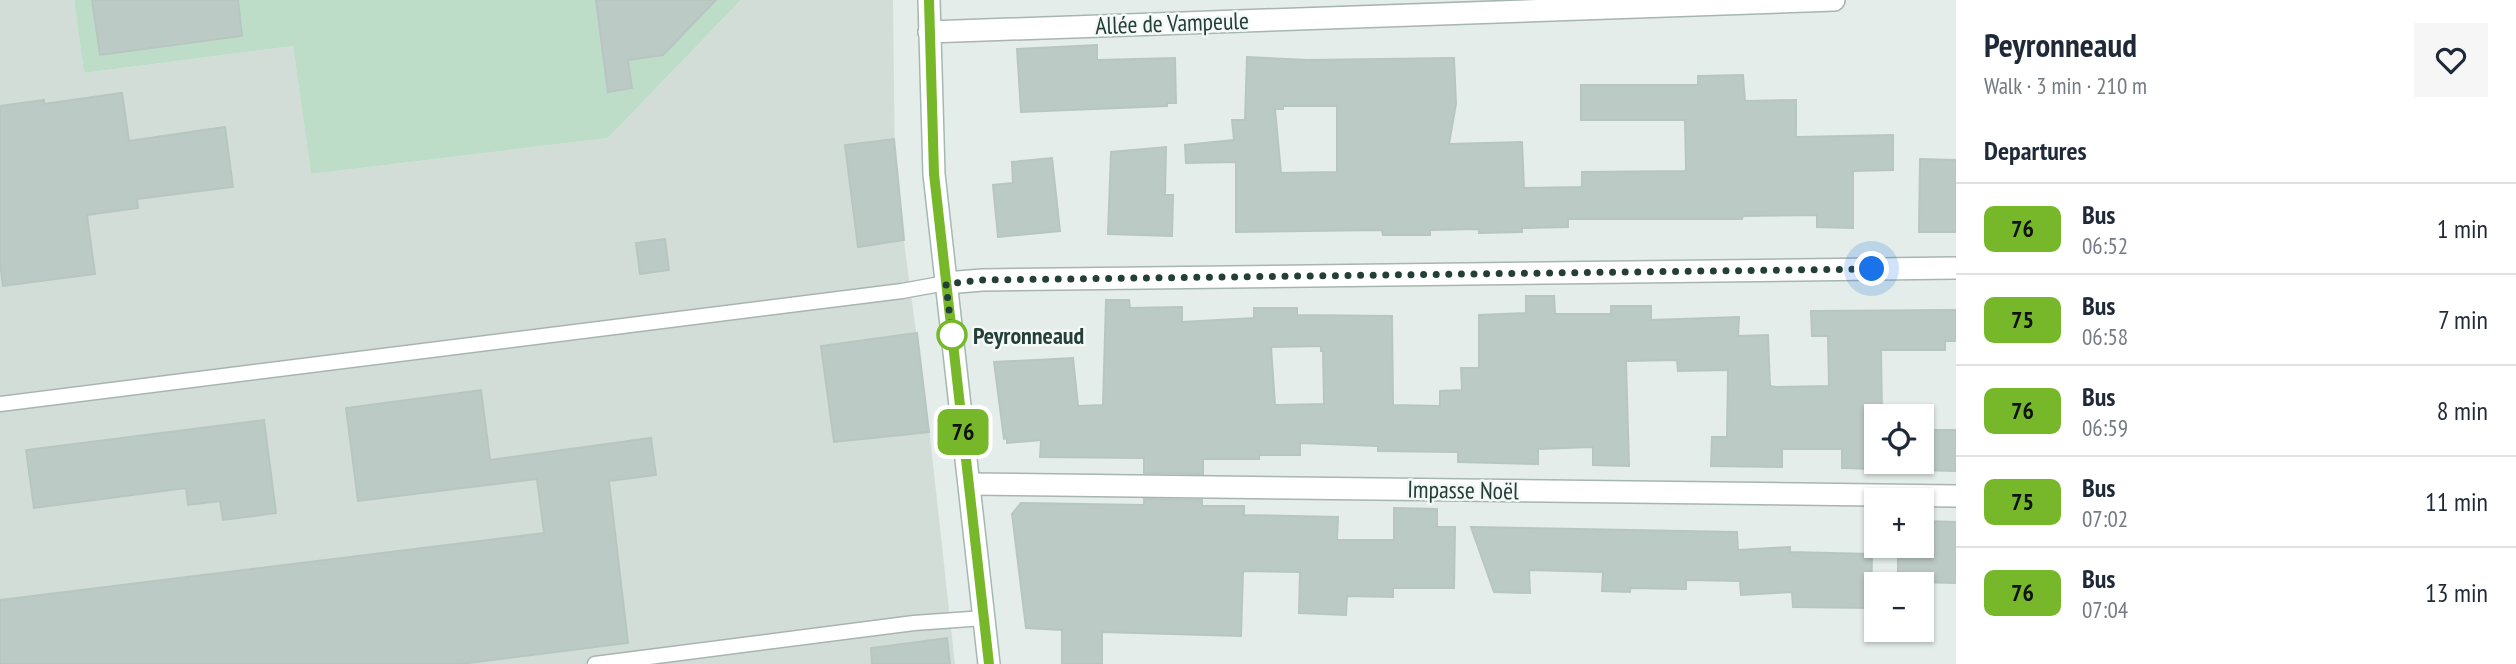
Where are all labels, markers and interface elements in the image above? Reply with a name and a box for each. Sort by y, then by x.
street label: Allée de Vampeule [1095,5,1249,41]
text: Peyronneaud [1984,23,2137,66]
button: heart [2414,23,2488,97]
text: Walk · 3 min · 210 m [1984,71,2147,100]
text: Departures [1984,134,2087,167]
text: Bus [2082,198,2115,231]
text: 1 min [2437,212,2488,245]
text: 76 [2011,213,2034,244]
text: 06:52 [2082,231,2128,260]
your location [1854,251,1889,286]
text: Bus [2082,289,2115,322]
text: 7 min [2438,303,2488,336]
text: 75 [2011,304,2034,335]
marker: Peyronneaud [937,320,967,350]
place label: Peyronneaud [973,320,1084,351]
text: 06:58 [2082,322,2128,351]
text: Bus [2082,380,2115,413]
text: 8 min [2437,394,2488,427]
text: 76 [2011,395,2034,426]
map controls [1864,404,1934,642]
button: locate [1864,404,1934,474]
line badge: 76 [932,409,995,455]
text: 06:59 [2082,413,2128,442]
text: 76 [952,416,974,447]
text: Bus [2082,471,2115,504]
street label: Impasse Noël [1407,474,1519,506]
text: 11 min [2425,485,2488,518]
text: 75 [2011,486,2034,517]
button: + [1864,488,1934,558]
text: 07:02 [2082,504,2128,533]
text: Bus [2082,562,2115,595]
button: − [1864,572,1934,642]
text: 13 min [2425,576,2488,609]
text: 76 [2011,577,2034,608]
text: 07:04 [2082,595,2128,624]

